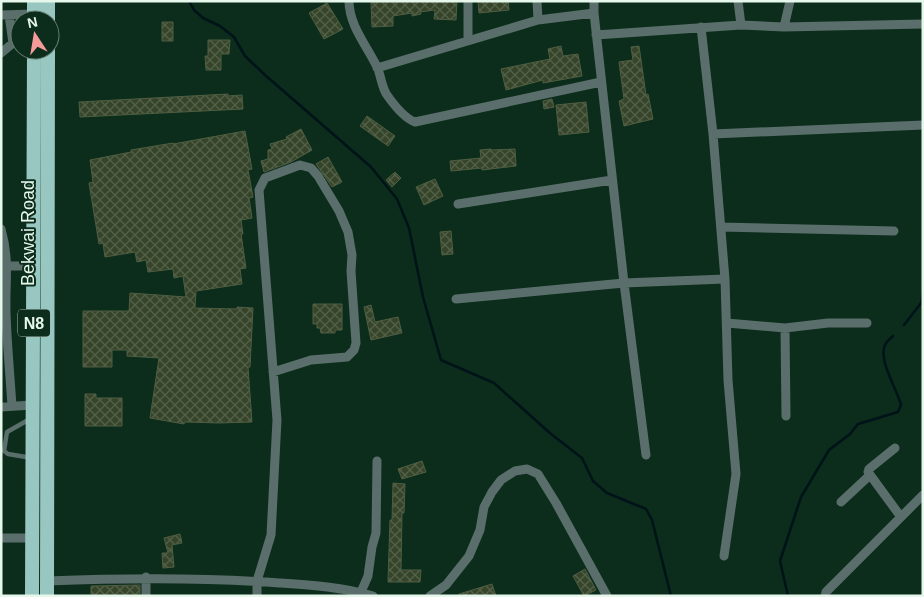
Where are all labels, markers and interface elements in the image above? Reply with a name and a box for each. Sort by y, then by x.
north arrow [10,10,60,60]
text: N [26,13,39,31]
street label: Bekwai Road [18,180,38,286]
road number: N8 [18,309,50,336]

